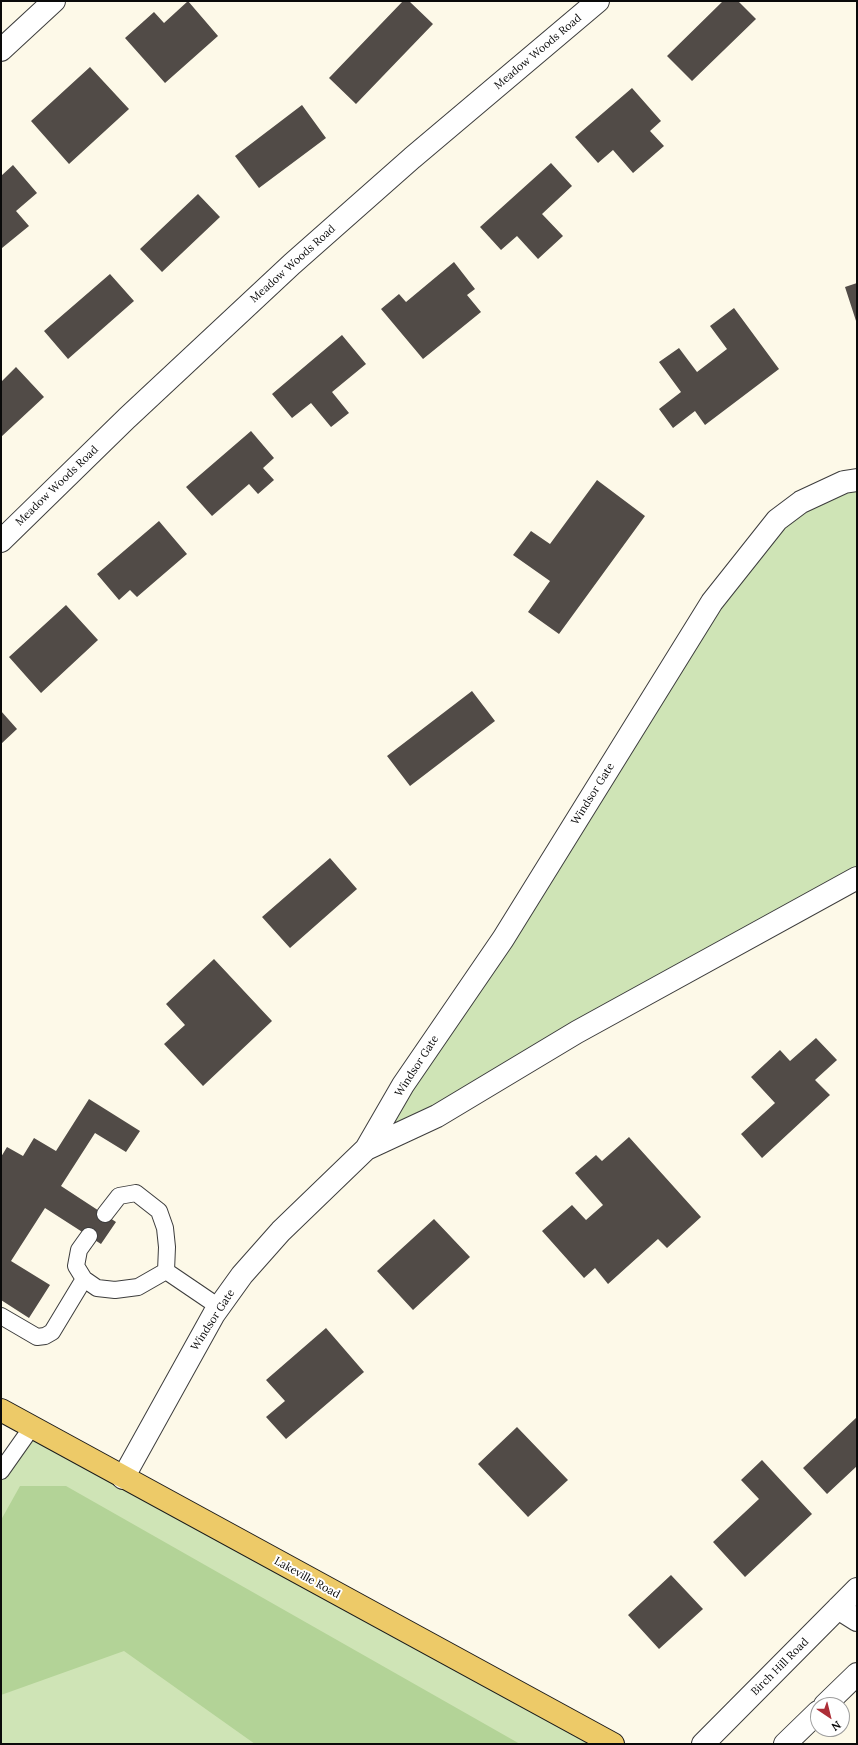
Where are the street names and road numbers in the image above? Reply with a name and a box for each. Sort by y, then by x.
street label: Meadow Woods Road [492,12,584,92]
street label: Meadow Woods Road [248,222,338,306]
street label: Meadow Woods Road [13,443,101,529]
street label: Windsor Gate [569,761,617,827]
street label: Windsor Gate [392,1033,442,1099]
street label: Windsor Gate [188,1287,238,1353]
street label: Lakeville Road [272,1555,342,1601]
street label: Birch Hill Road [749,1636,811,1698]

